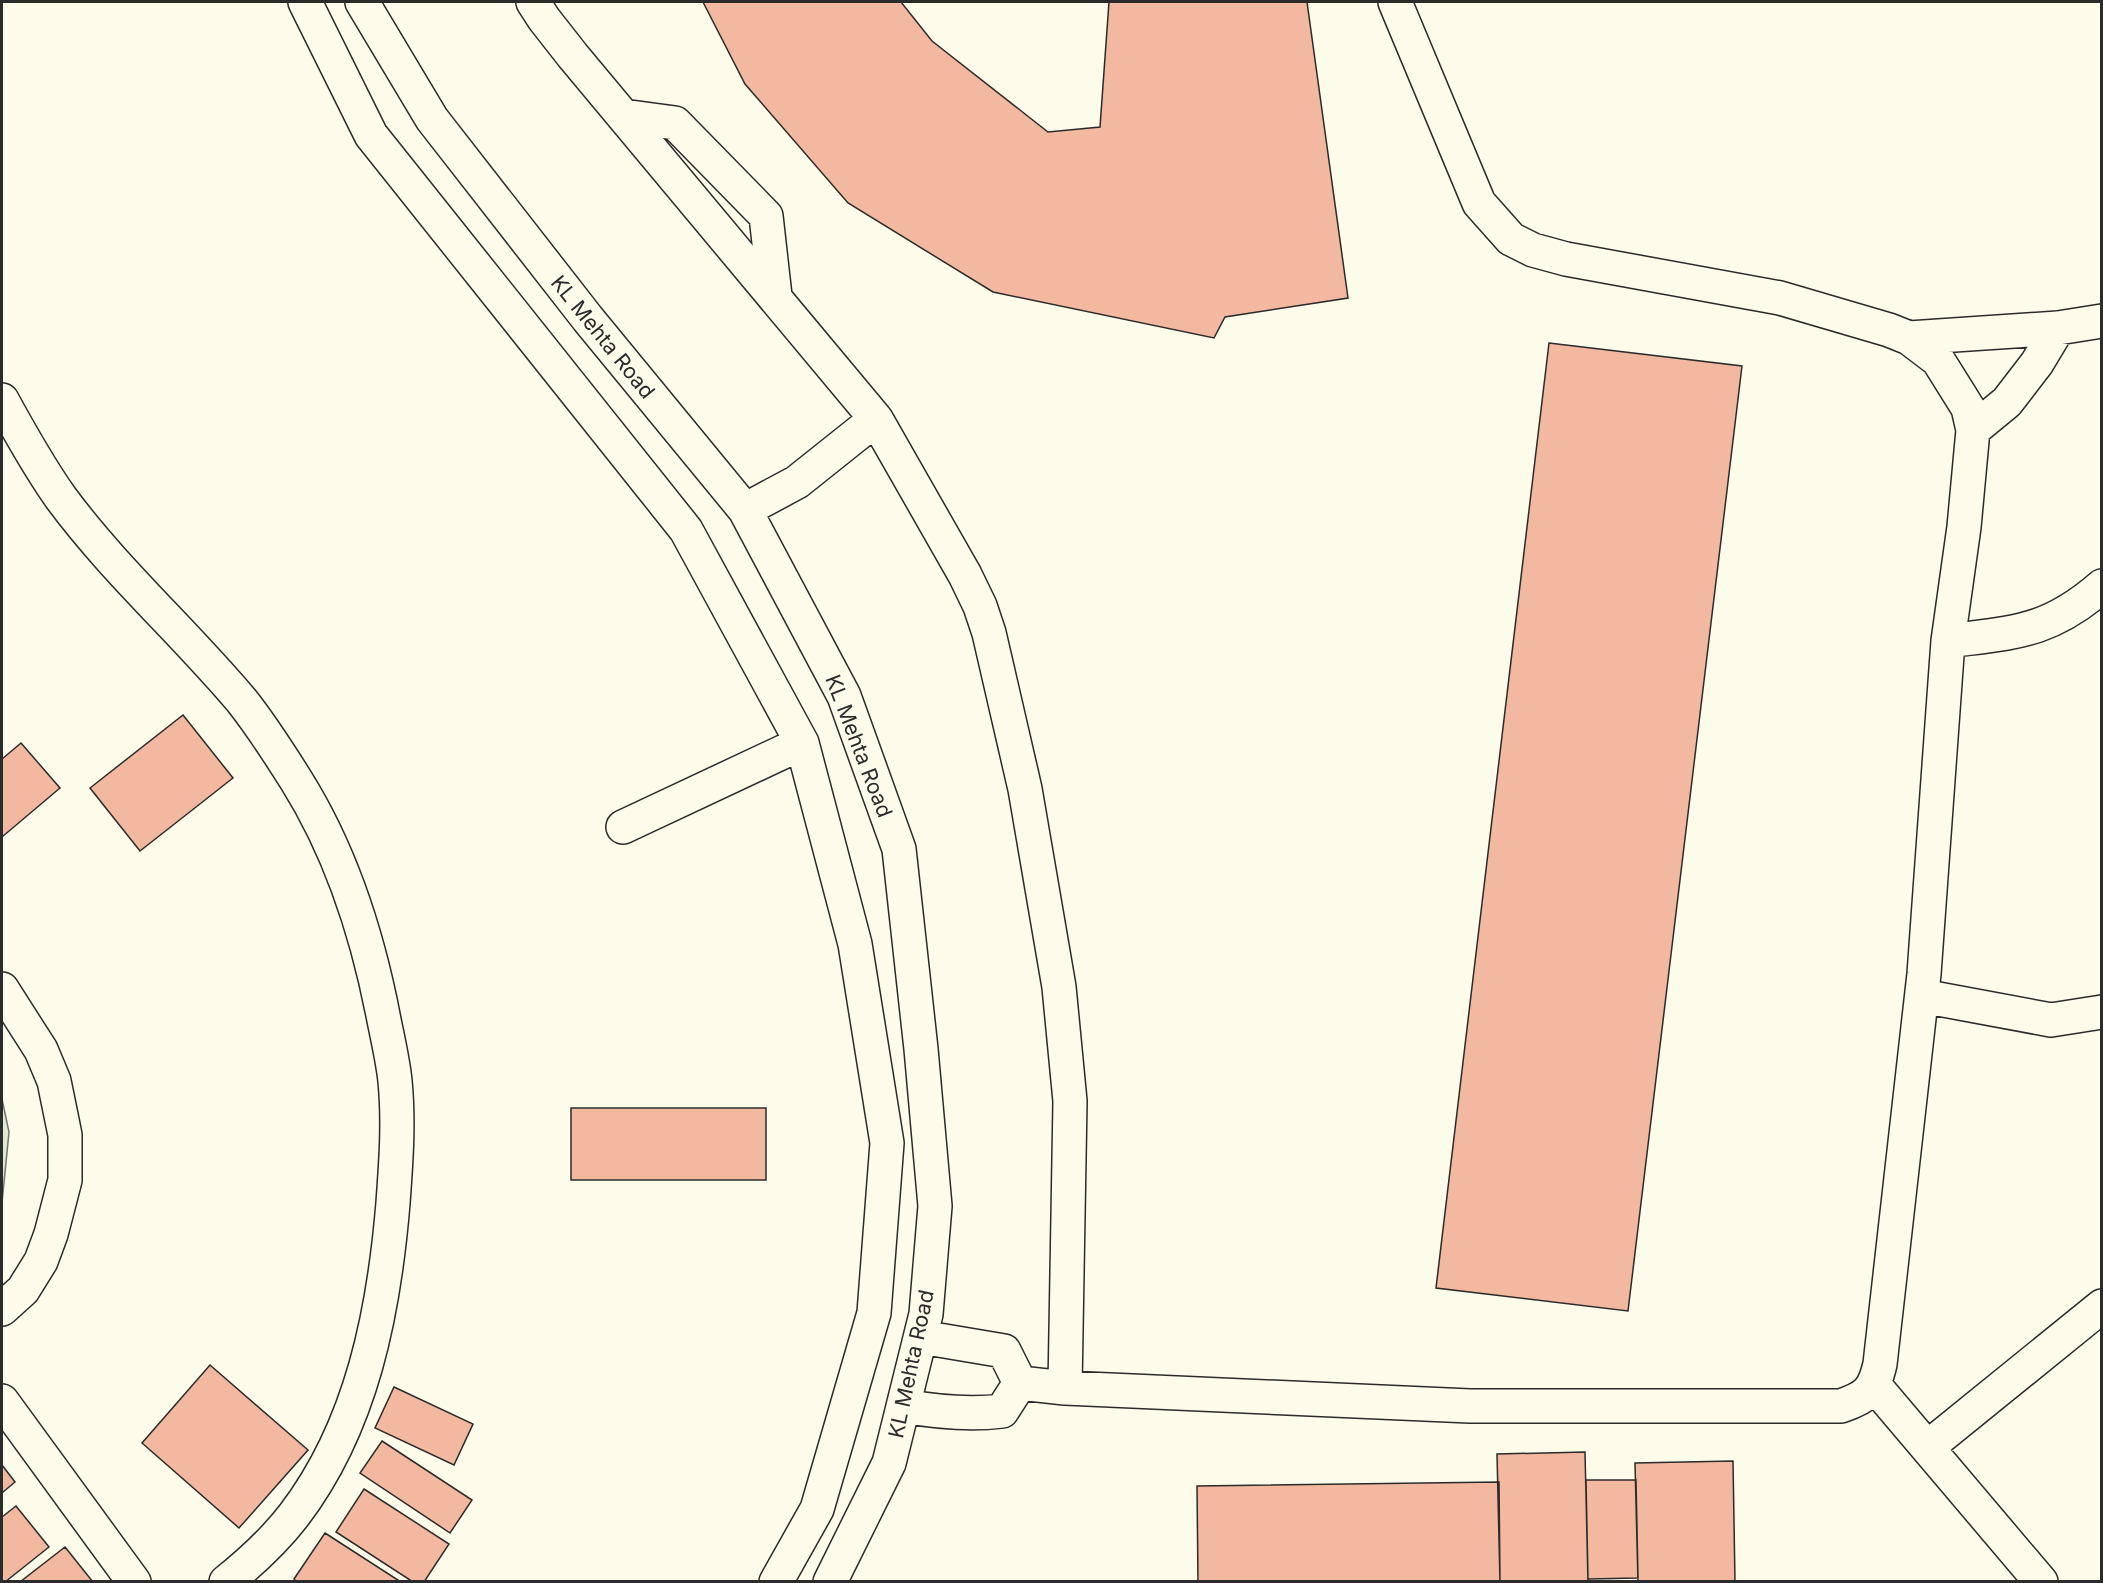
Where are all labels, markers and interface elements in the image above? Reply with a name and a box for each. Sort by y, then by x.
street label: KL Mehta Road [546,271,660,403]
street label: KL Mehta Road [820,671,898,821]
street label: KL Mehta Road [883,1288,939,1440]

